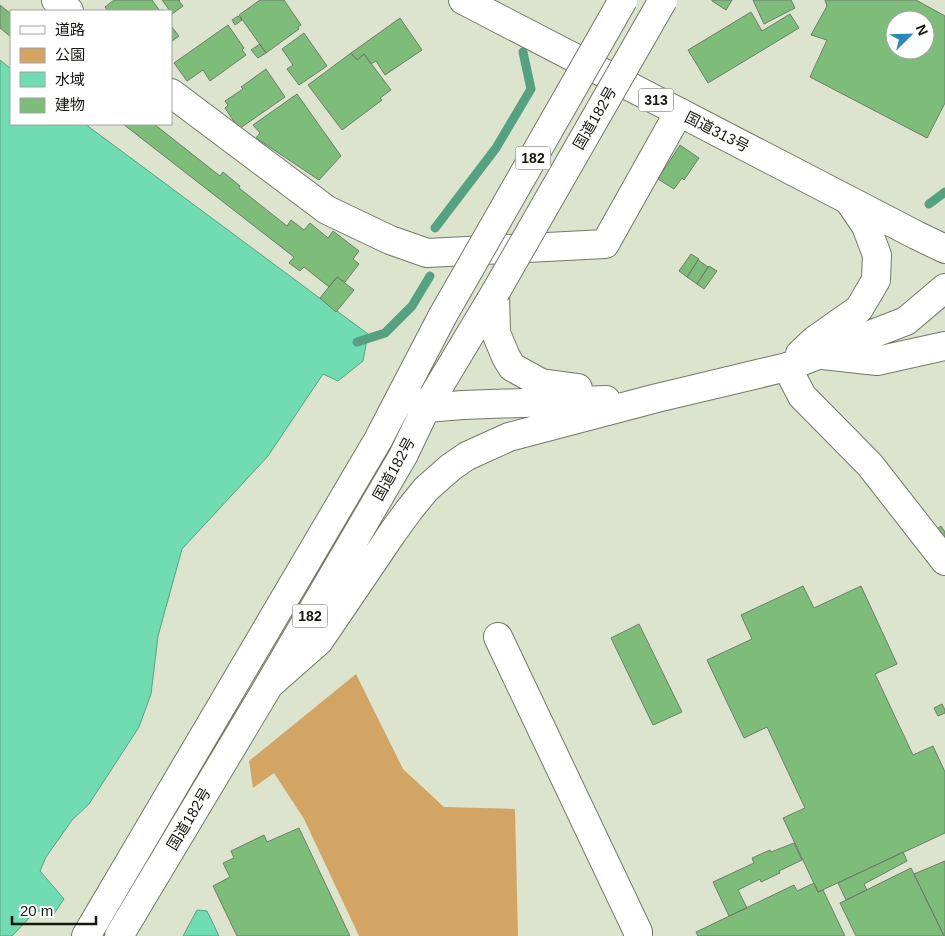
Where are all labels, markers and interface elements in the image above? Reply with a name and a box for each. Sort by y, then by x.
legend [10,10,172,125]
north arrow [885,10,935,60]
text: 道路 [55,21,85,38]
text: N [913,22,931,38]
text: 公園 [55,46,85,63]
text: 水域 [55,71,85,88]
street label: 国道182号 [570,83,619,152]
road number: 313 [638,88,674,112]
text: 建物 [55,96,85,113]
street label: 国道313号 [682,108,752,155]
road number: 182 [516,146,550,170]
street label: 国道182号 [369,434,418,504]
road number: 182 [292,604,328,628]
street label: 国道182号 [163,784,214,853]
scale bar [12,894,96,926]
text: 20 m [20,902,53,919]

